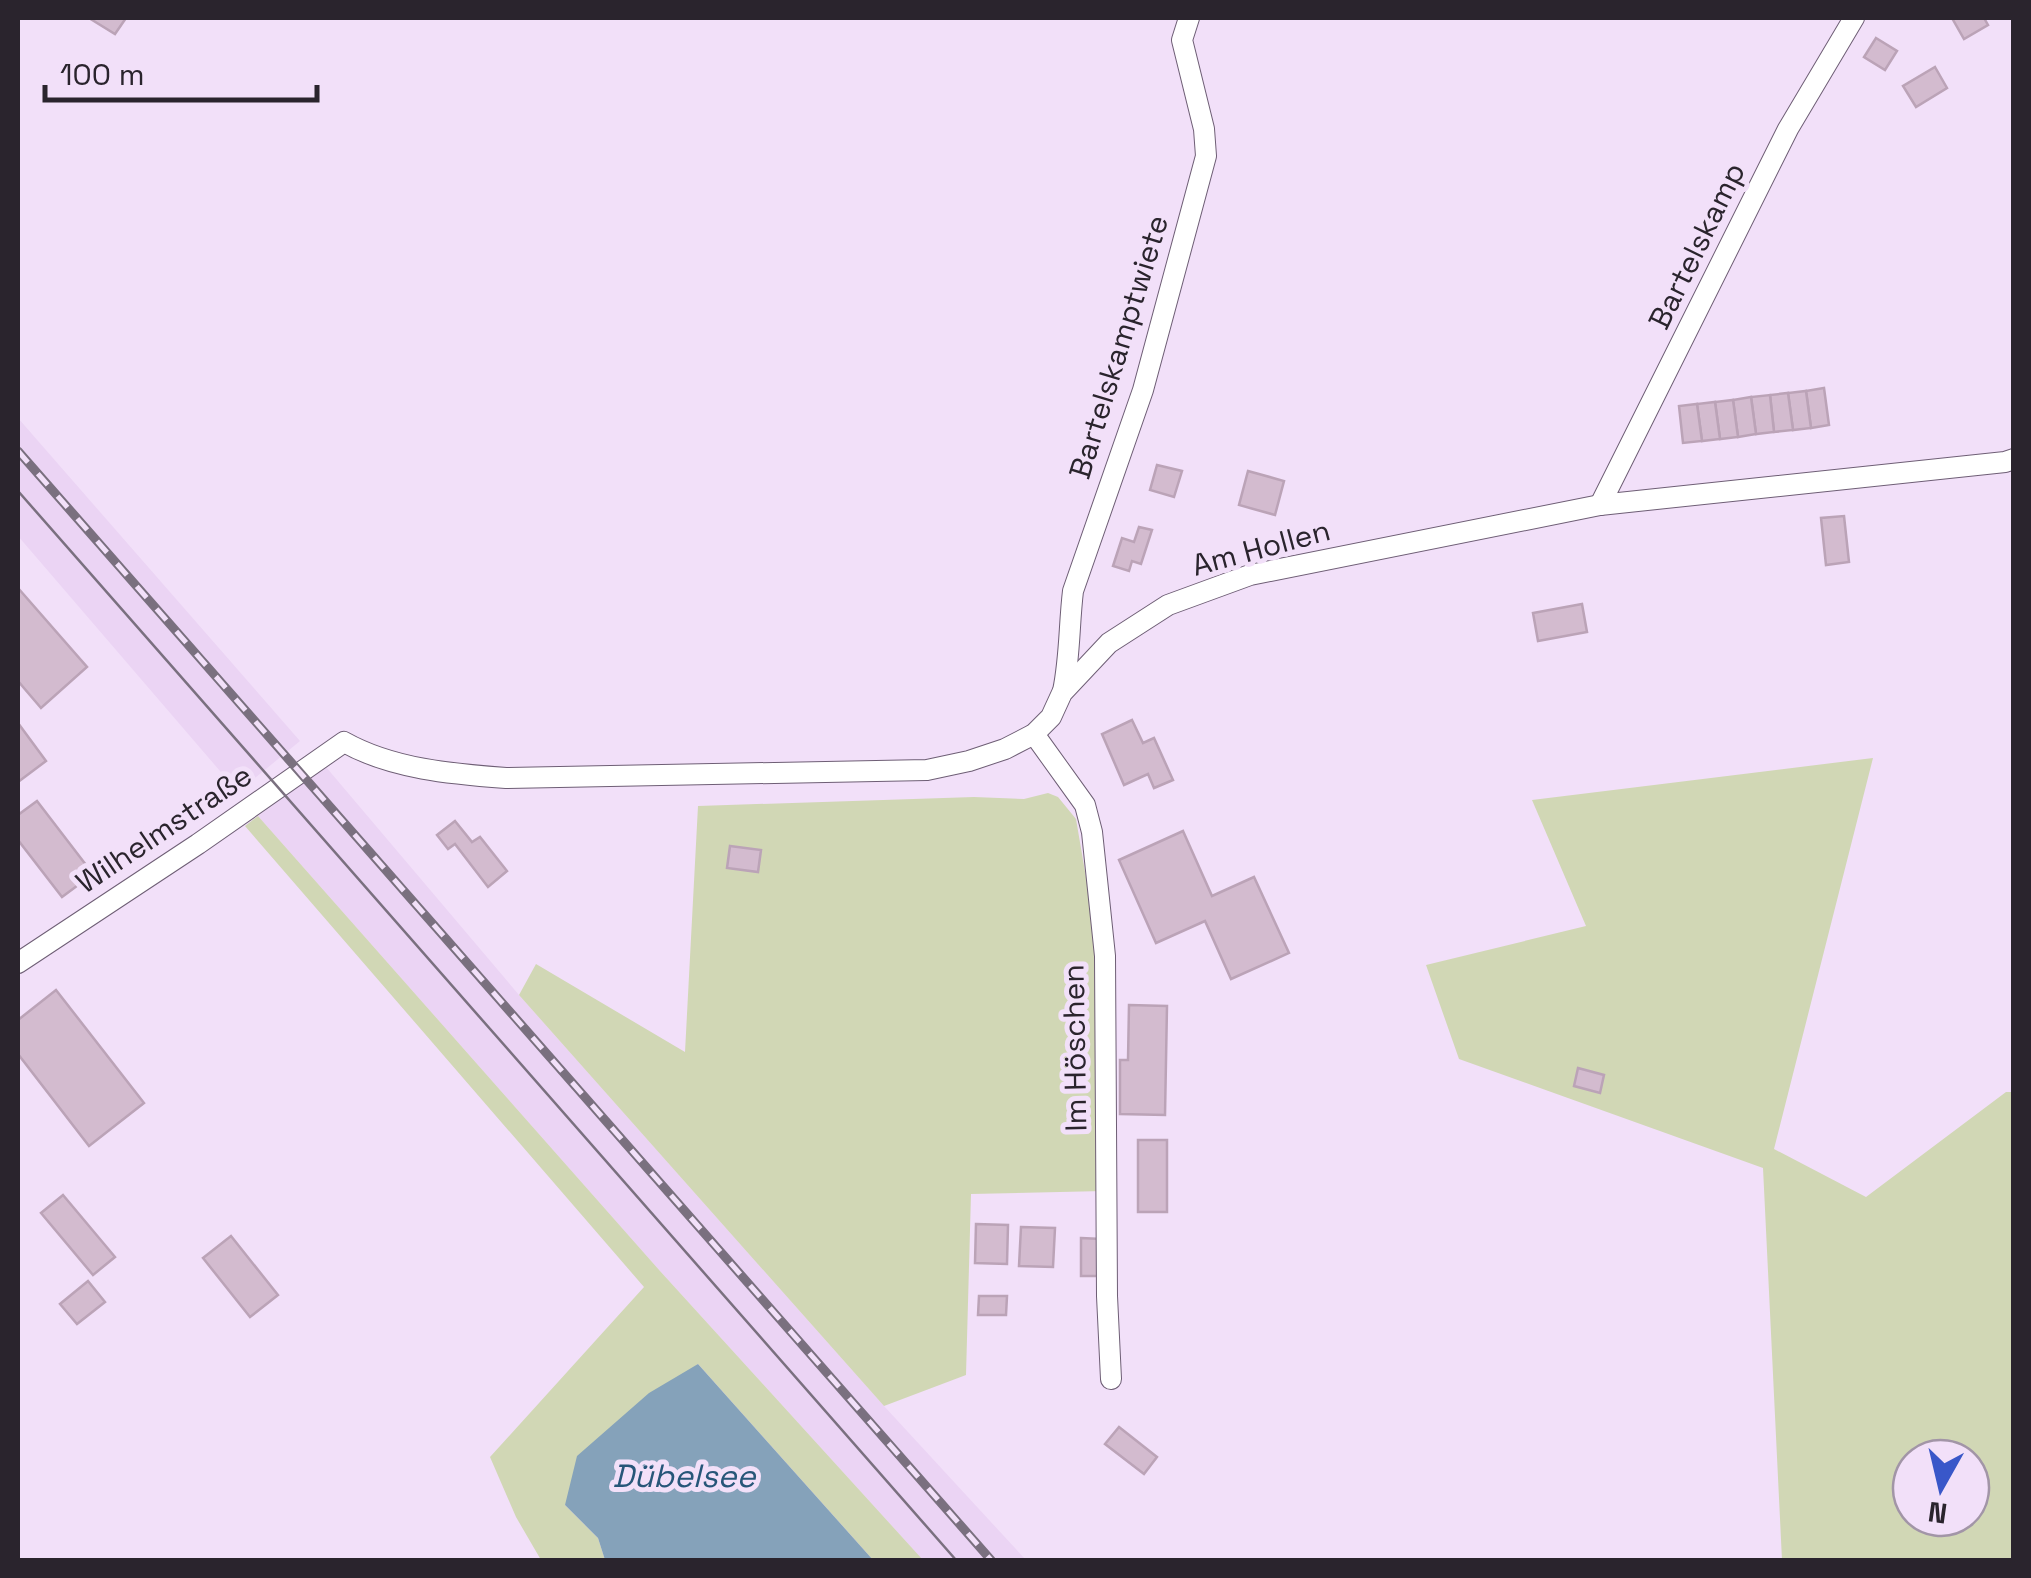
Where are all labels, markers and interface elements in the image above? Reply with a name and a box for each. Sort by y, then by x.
scale bar [45,40,318,102]
text: 100 m [60,55,145,94]
street label: Bartelskamp [1639,156,1754,336]
street label: Bartelskamptwiete [1060,210,1177,483]
street label: Am Hollen [1187,510,1334,585]
street label: Wilhelmstraße [68,755,259,902]
street label: Im Höschen [1054,964,1095,1132]
north arrow [1891,1438,1991,1538]
water label: Dübelsee [613,1456,757,1496]
text: N [1926,1494,1949,1532]

